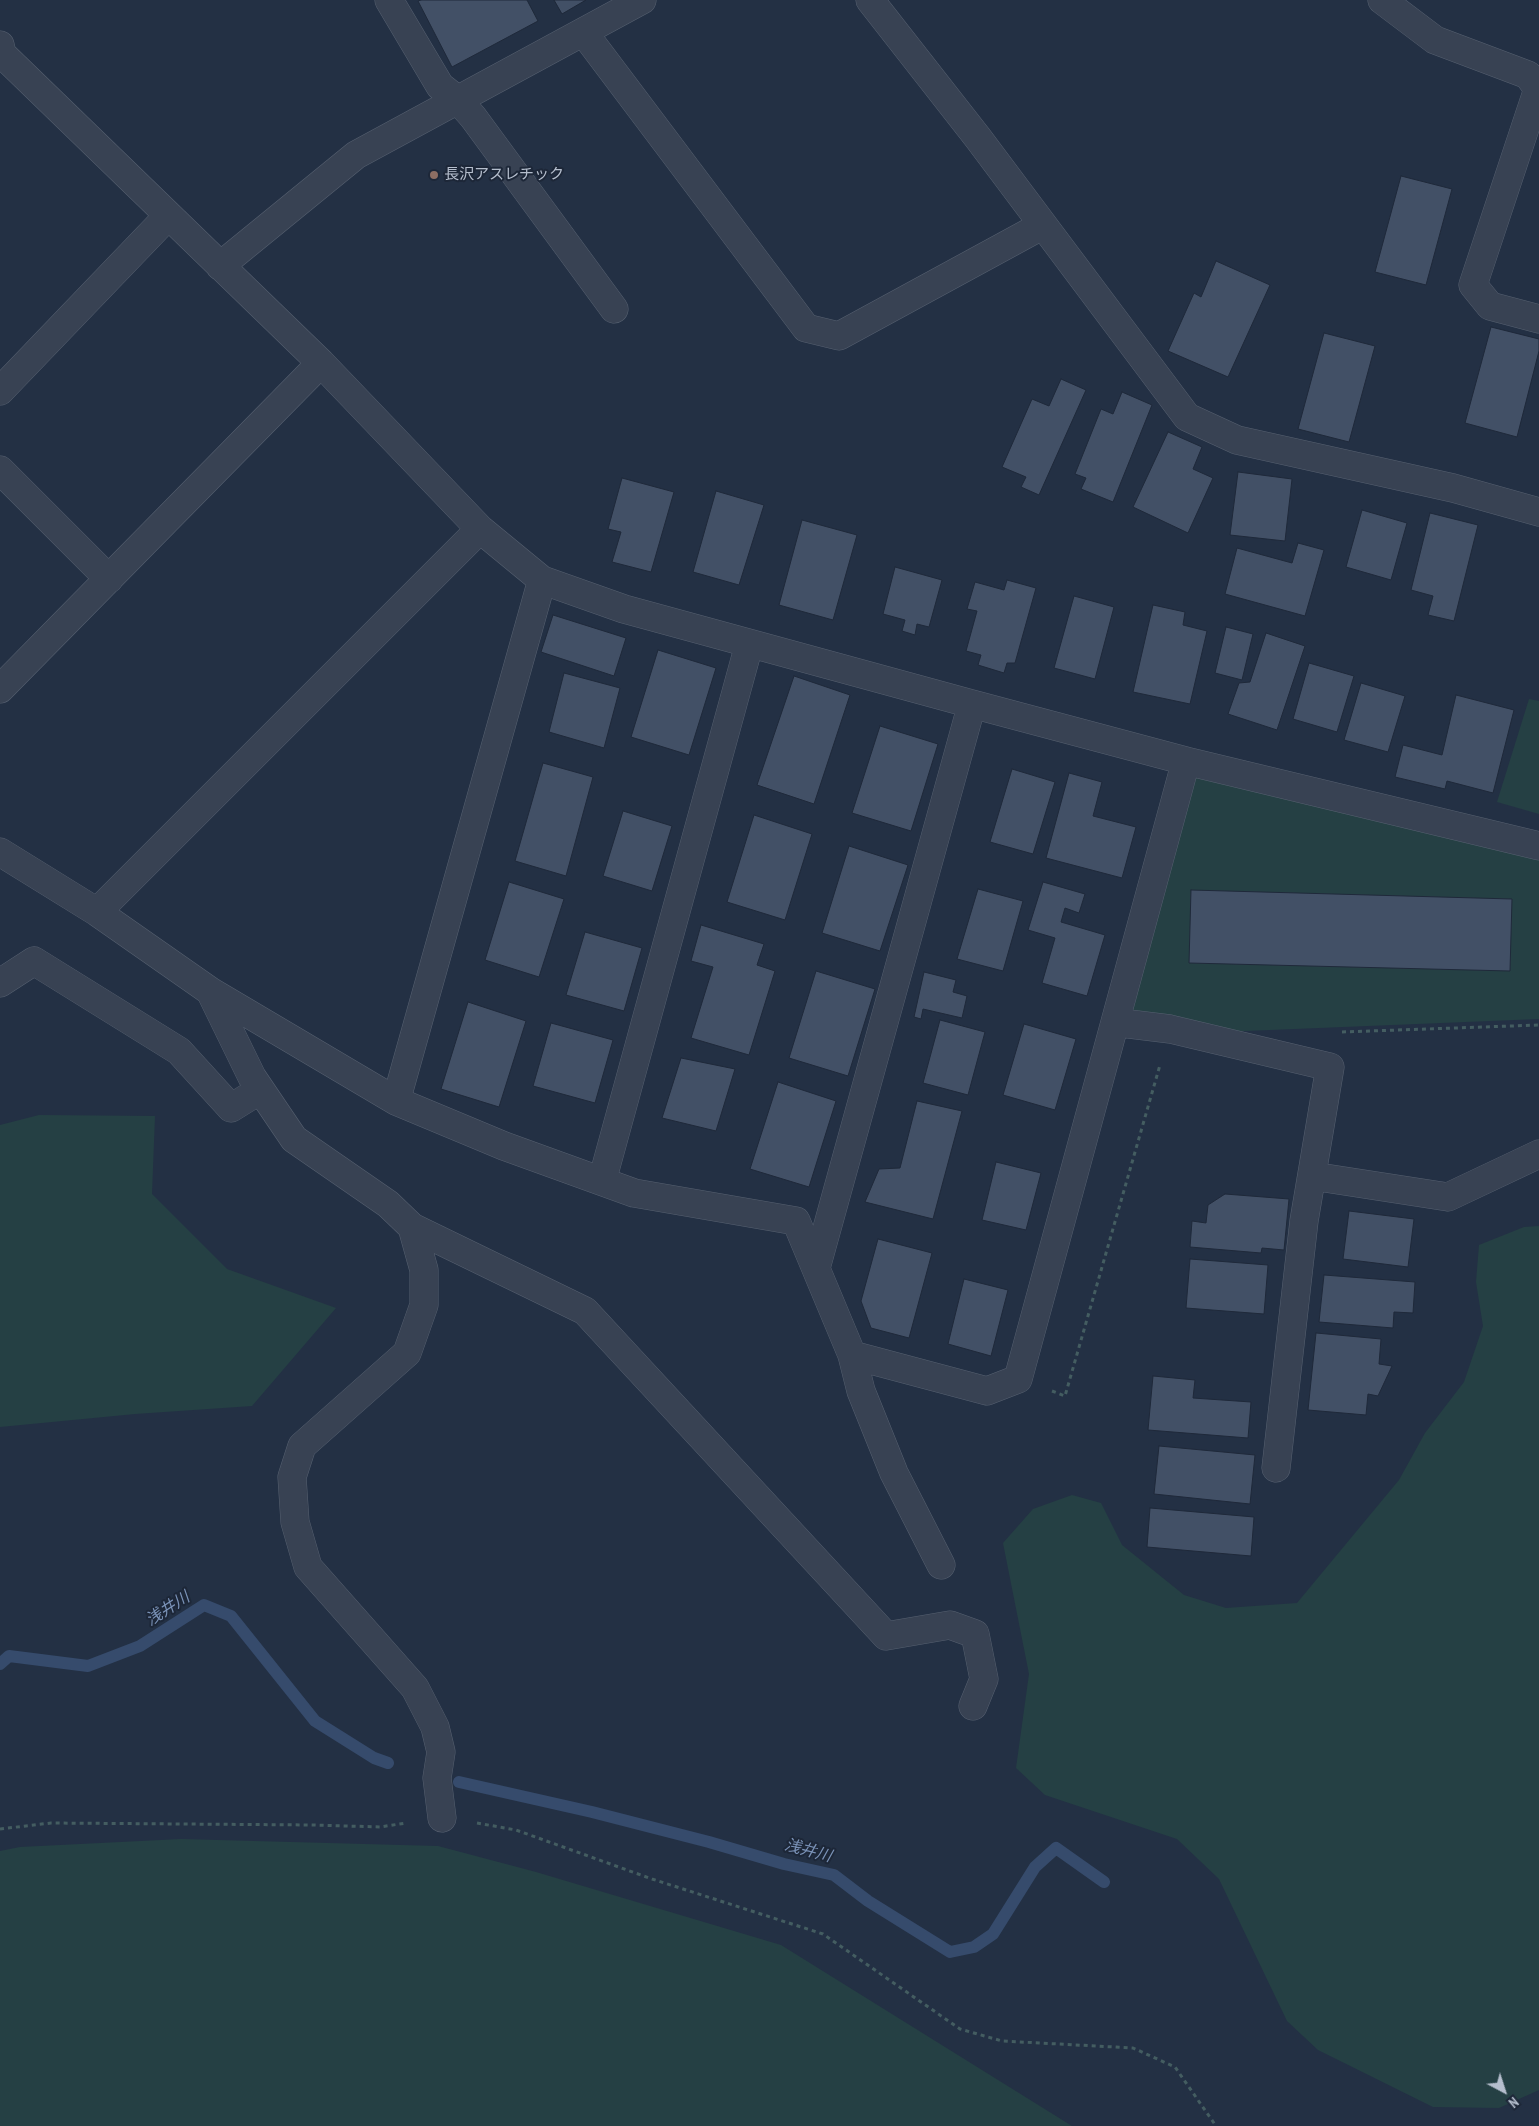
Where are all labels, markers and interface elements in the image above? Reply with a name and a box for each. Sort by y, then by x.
place label: 長沢アスレチック [444,166,564,184]
marker: 長沢アスレチック [428,169,440,181]
water label: 浅井川 [143,1588,193,1630]
water label: 浅井川 [782,1836,834,1866]
north arrow [1479,2066,1529,2116]
text: N [1505,2093,1522,2112]

